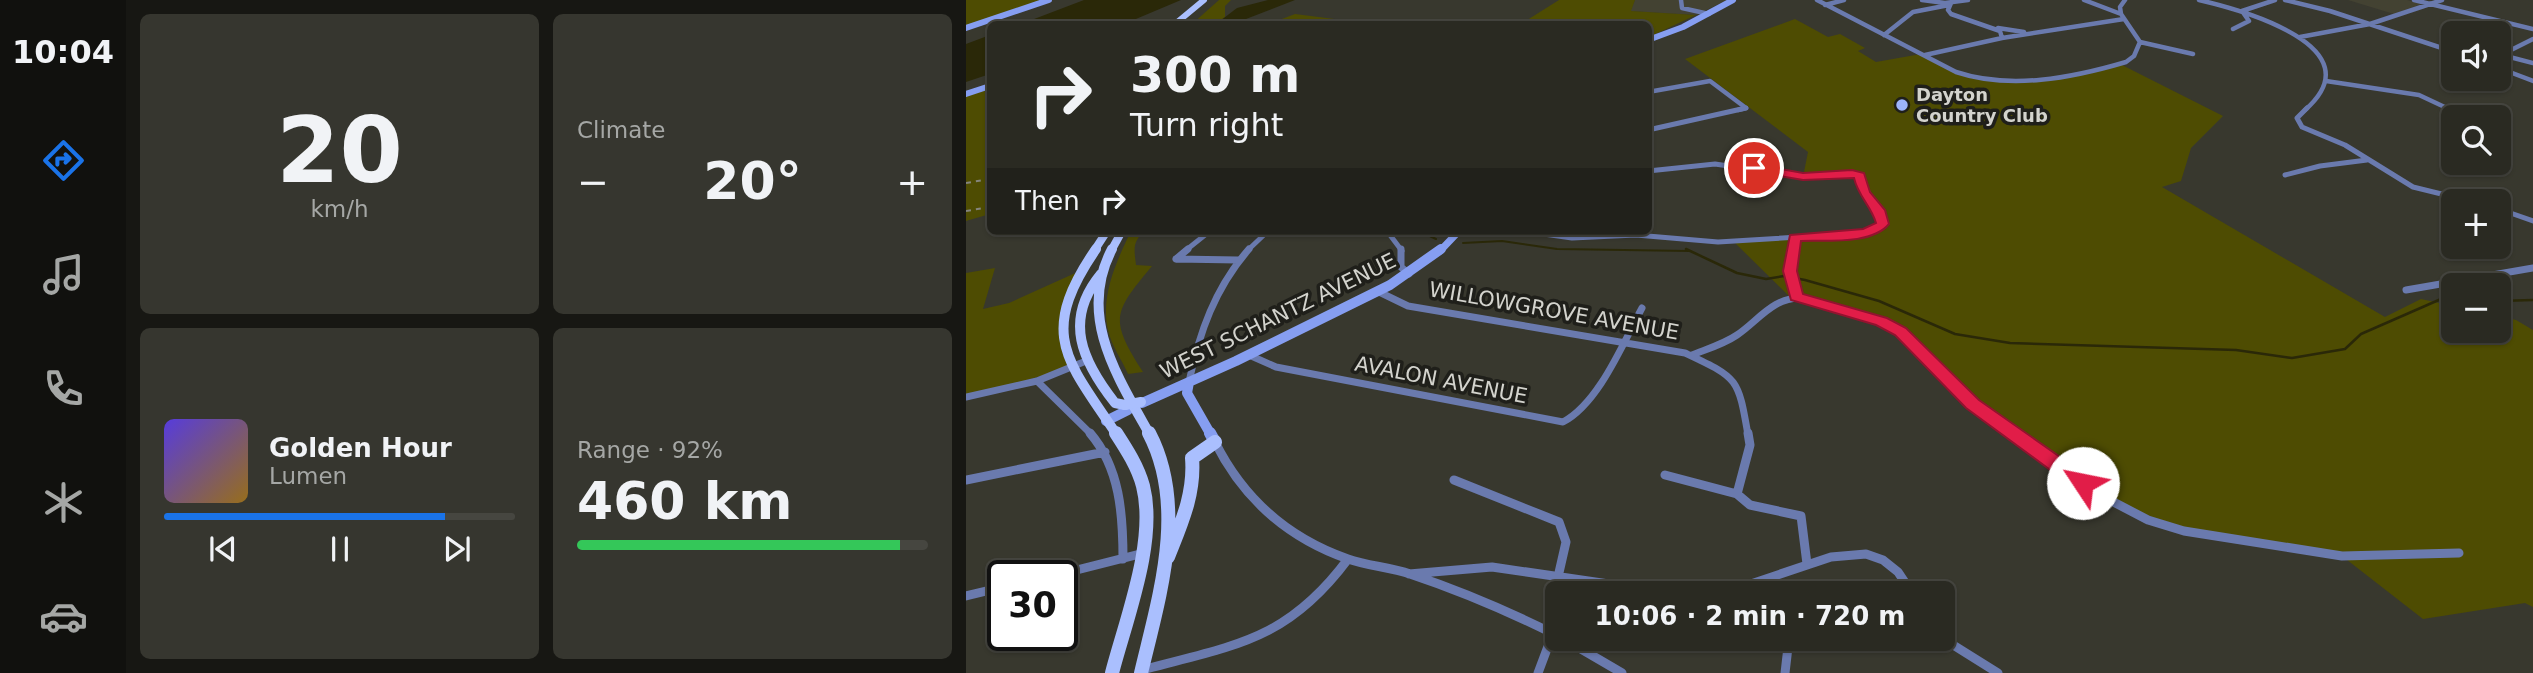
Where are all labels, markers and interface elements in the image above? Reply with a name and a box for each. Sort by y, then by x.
map controls [2441,21,2511,343]
button: sound [2441,21,2511,91]
text: 10:04 [12,33,114,71]
text: 300 m [1130,47,1300,104]
icon: right [1015,49,1106,140]
place label: Dayton Country Club [1916,84,2048,126]
marker: Dayton Country Club [1894,97,1910,113]
text: 20 [276,98,403,203]
button: search [2441,105,2511,175]
text: Turn right [1130,106,1283,144]
text: Climate [577,117,666,143]
icon: directions [39,136,88,185]
pin [1724,138,1784,198]
icon: arrive [1735,149,1773,187]
text: 20° [703,151,802,211]
text: − [577,160,609,204]
text: + [896,160,928,204]
icon: right [1094,182,1132,220]
text: Then [1015,186,1080,216]
button: + [2441,189,2511,259]
text: km/h [310,196,369,222]
street label: WEST SCHANTZ AVENUE [1156,248,1400,384]
icon: music [39,250,88,299]
button: − [2441,273,2511,343]
street label: WILLOWGROVE AVENUE [1427,277,1681,345]
street label: AVALON AVENUE [1353,351,1529,409]
icon: phone [39,364,88,413]
text: Golden Hour [269,433,452,463]
text: Range · 92% [577,437,723,463]
position arrow [2046,446,2120,520]
text: Lumen [269,463,347,489]
text: 460 km [577,471,792,531]
icon: climate [39,478,88,527]
icon: previous [204,530,242,568]
icon: pause [321,530,359,568]
icon: next [438,530,476,568]
speed limit sign: 30 [987,560,1078,651]
icon: car [39,592,88,641]
text: 10:06 · 2 min · 720 m [1595,601,1905,631]

